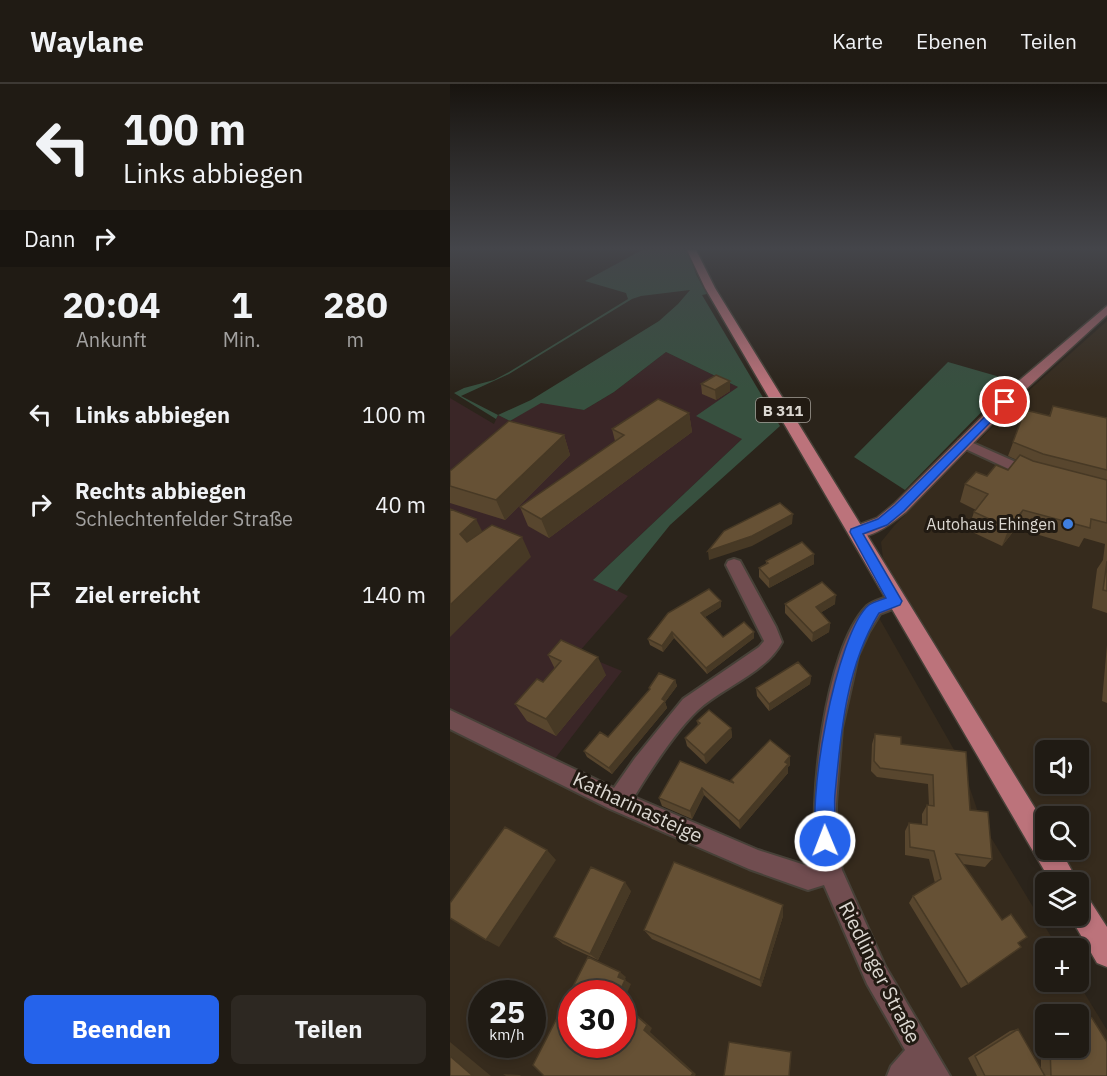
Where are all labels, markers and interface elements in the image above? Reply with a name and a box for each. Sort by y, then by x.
text: Waylane [30,23,144,60]
text: Karte [832,27,883,55]
text: Ebenen [916,27,987,55]
text: Teilen [1020,27,1077,55]
text: 100 m [123,102,246,157]
icon: left [24,108,102,186]
text: Links abbiegen [123,155,304,190]
icon: right [88,222,121,255]
text: Dann [24,224,76,253]
text: 20:04 [62,281,160,328]
text: 1 [231,281,253,328]
text: 280 [323,281,388,328]
text: Ankunft [76,326,147,353]
text: Min. [223,326,261,353]
text: m [347,326,364,353]
pin [979,376,1030,427]
icon: arrive [988,385,1021,418]
icon: left [24,398,57,431]
road number: B 311 [756,398,810,422]
text: Links abbiegen [75,400,230,429]
text: 100 m [362,400,426,429]
text: Rechts abbiegen [75,476,246,505]
icon: right [24,488,57,521]
text: 40 m [375,490,426,519]
text: Schlechtenfelder Straße [75,505,293,532]
place label: Autohaus Ehingen [926,514,1056,534]
marker: Autohaus Ehingen [1061,517,1075,531]
icon: arrive [24,578,57,611]
text: Ziel erreicht [75,580,200,609]
text: 140 m [362,580,426,609]
map controls [1035,740,1089,1058]
button: sound [1035,740,1089,794]
street label: Katharinasteige [569,765,707,849]
button: search [1035,806,1089,860]
position arrow [793,809,857,873]
button: layers [1035,872,1089,926]
street label: Riedlinger Straße [833,896,927,1048]
button: + [1035,938,1089,992]
speed limit sign: 30 [558,980,636,1058]
text: 25 [489,992,525,1031]
button: Beenden [24,995,219,1064]
button: Teilen [231,995,426,1064]
button: − [1035,1004,1089,1058]
text: km/h [489,1025,525,1044]

